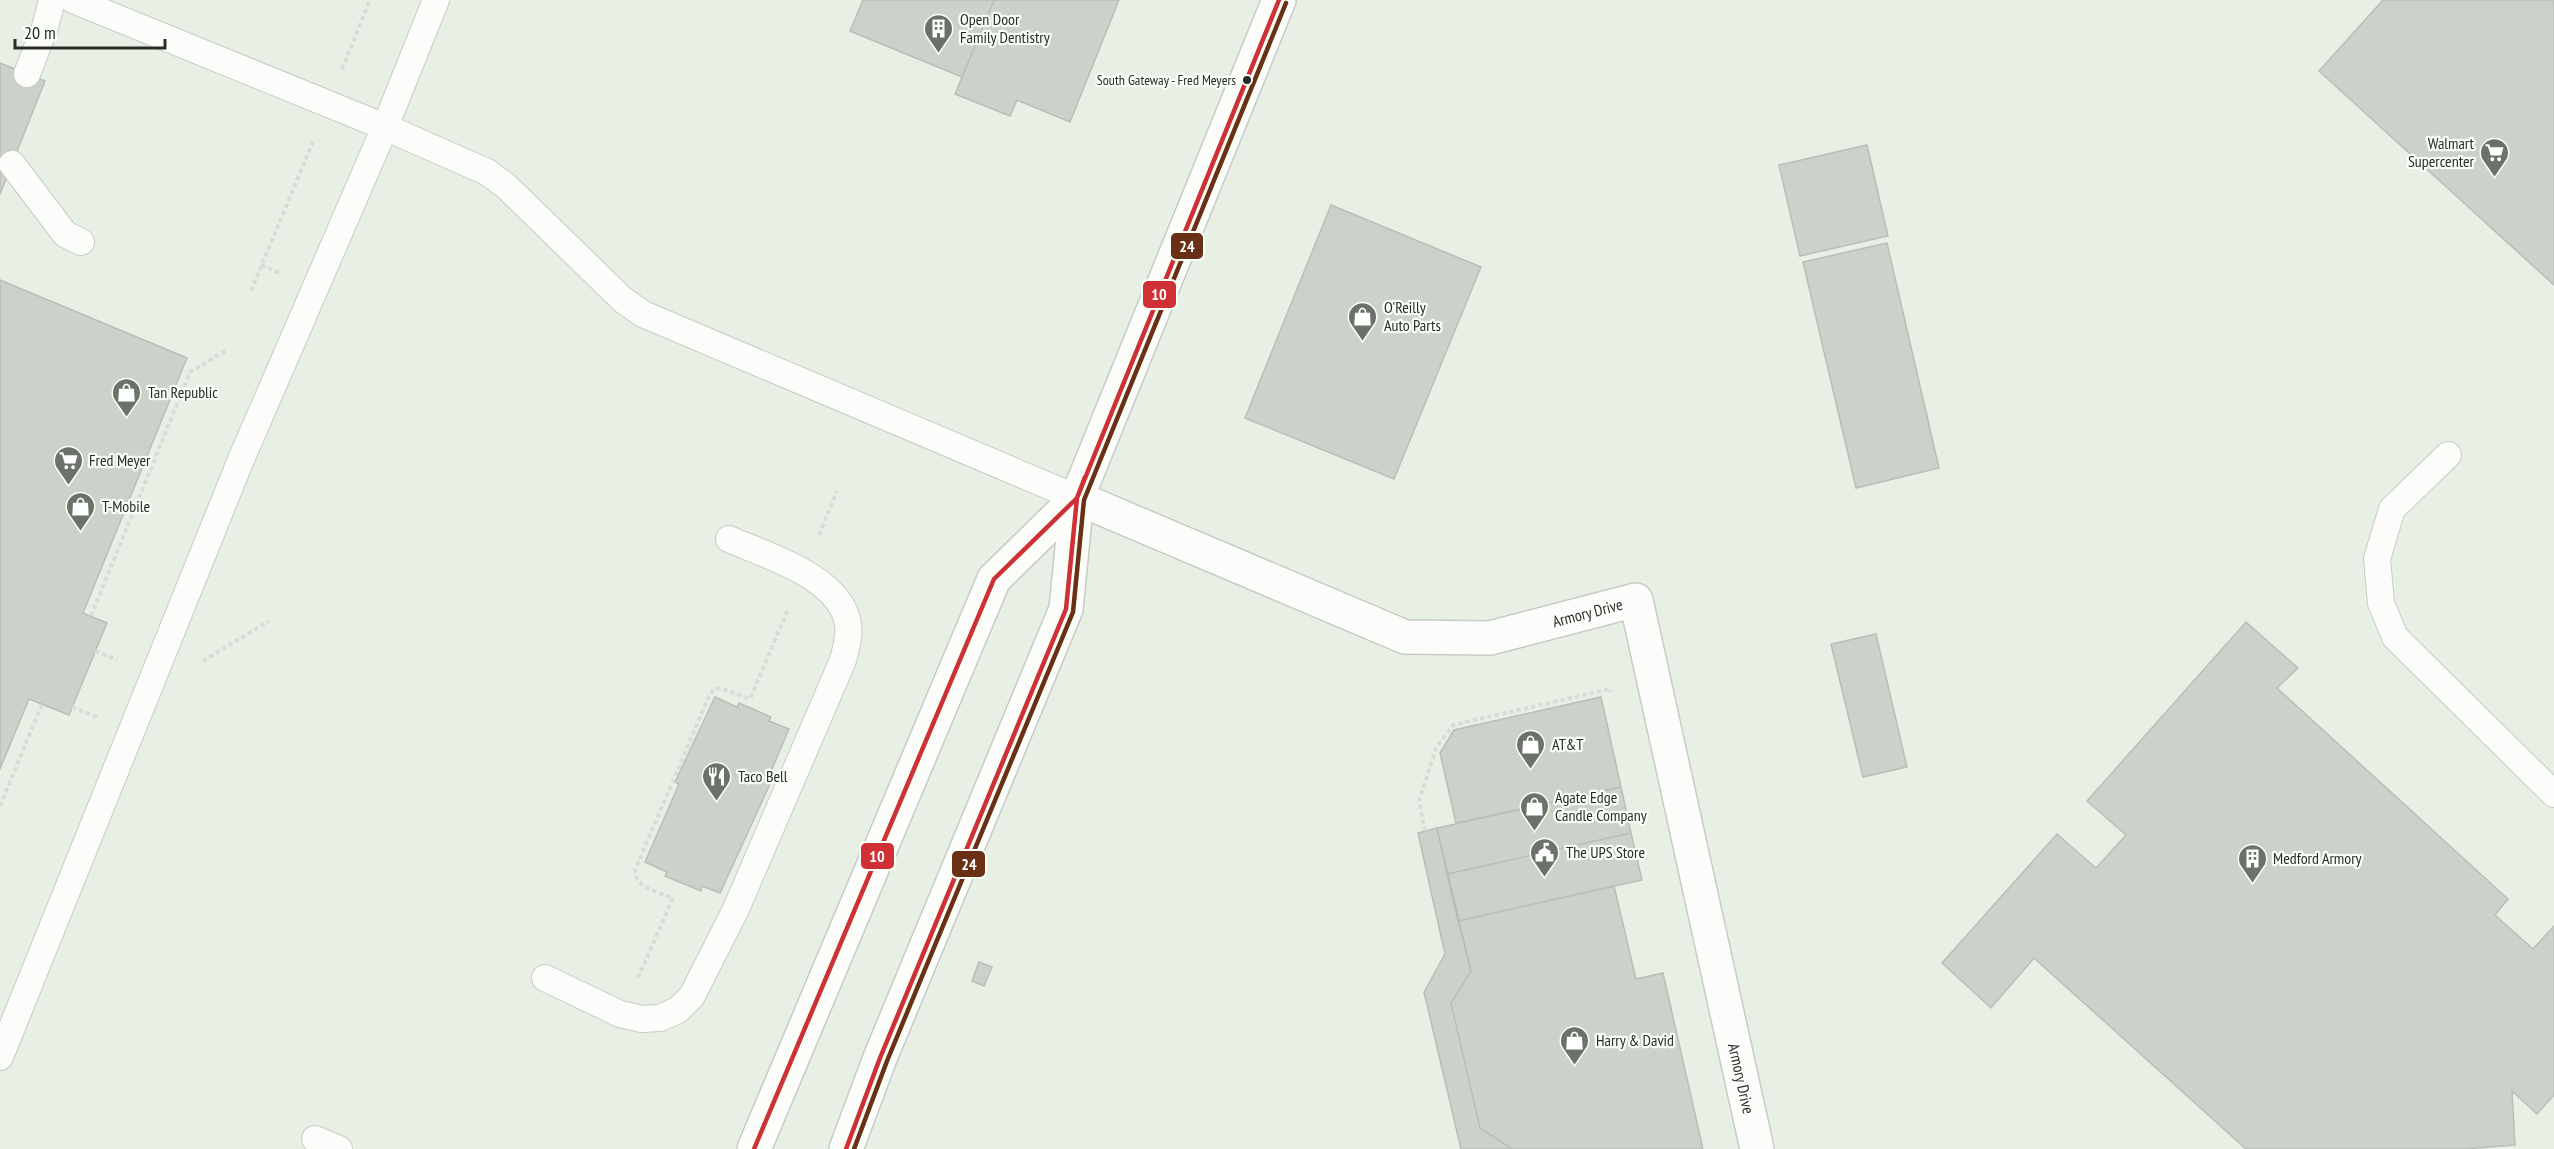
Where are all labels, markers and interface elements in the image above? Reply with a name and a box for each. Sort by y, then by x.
place label: Open Door Family Dentistry [960,9,1050,47]
scale bar [15,12,165,50]
building icon: Open Door Family Dentistry [923,12,955,54]
text: 20 m [24,21,56,44]
place label: South Gateway - Fred Meyers [1097,71,1236,89]
marker: South Gateway - Fred Meyers [1241,74,1253,86]
place label: Walmart Supercenter [2408,133,2475,171]
supermarket icon: Walmart Supercenter [2479,136,2511,178]
line badge: 24 [1170,232,1204,260]
text: 24 [1179,236,1195,256]
line badge: 10 [1142,280,1177,309]
text: 10 [1151,284,1167,304]
place label: O'Reilly Auto Parts [1384,297,1441,335]
shop icon: O'Reilly Auto Parts [1347,300,1379,342]
shop icon: Tan Republic [111,376,143,418]
place label: Tan Republic [148,382,218,402]
supermarket icon: Fred Meyer [52,444,84,486]
place label: Fred Meyer [89,450,151,470]
shop icon: T-Mobile [65,490,97,532]
place label: T-Mobile [102,496,150,516]
street label: Armory Drive [1550,594,1625,631]
shop icon: AT&T [1515,728,1547,770]
place label: AT&T [1552,734,1584,754]
restaurant icon: Taco Bell [701,760,733,802]
place label: Taco Bell [738,766,788,786]
place label: Agate Edge Candle Company [1555,787,1647,825]
shop icon: Agate Edge Candle Company [1518,790,1550,832]
public building icon: The UPS Store [1529,836,1561,878]
line badge: 10 [860,842,895,870]
place label: The UPS Store [1566,842,1645,862]
building icon: Medford Armory [2236,842,2268,884]
text: 10 [869,846,885,866]
place label: Medford Armory [2273,848,2362,868]
line badge: 24 [951,850,986,878]
text: 24 [961,854,977,874]
shop icon: Harry & David [1559,1024,1591,1066]
place label: Harry & David [1596,1030,1674,1050]
street label: Armory Drive [1724,1041,1759,1116]

